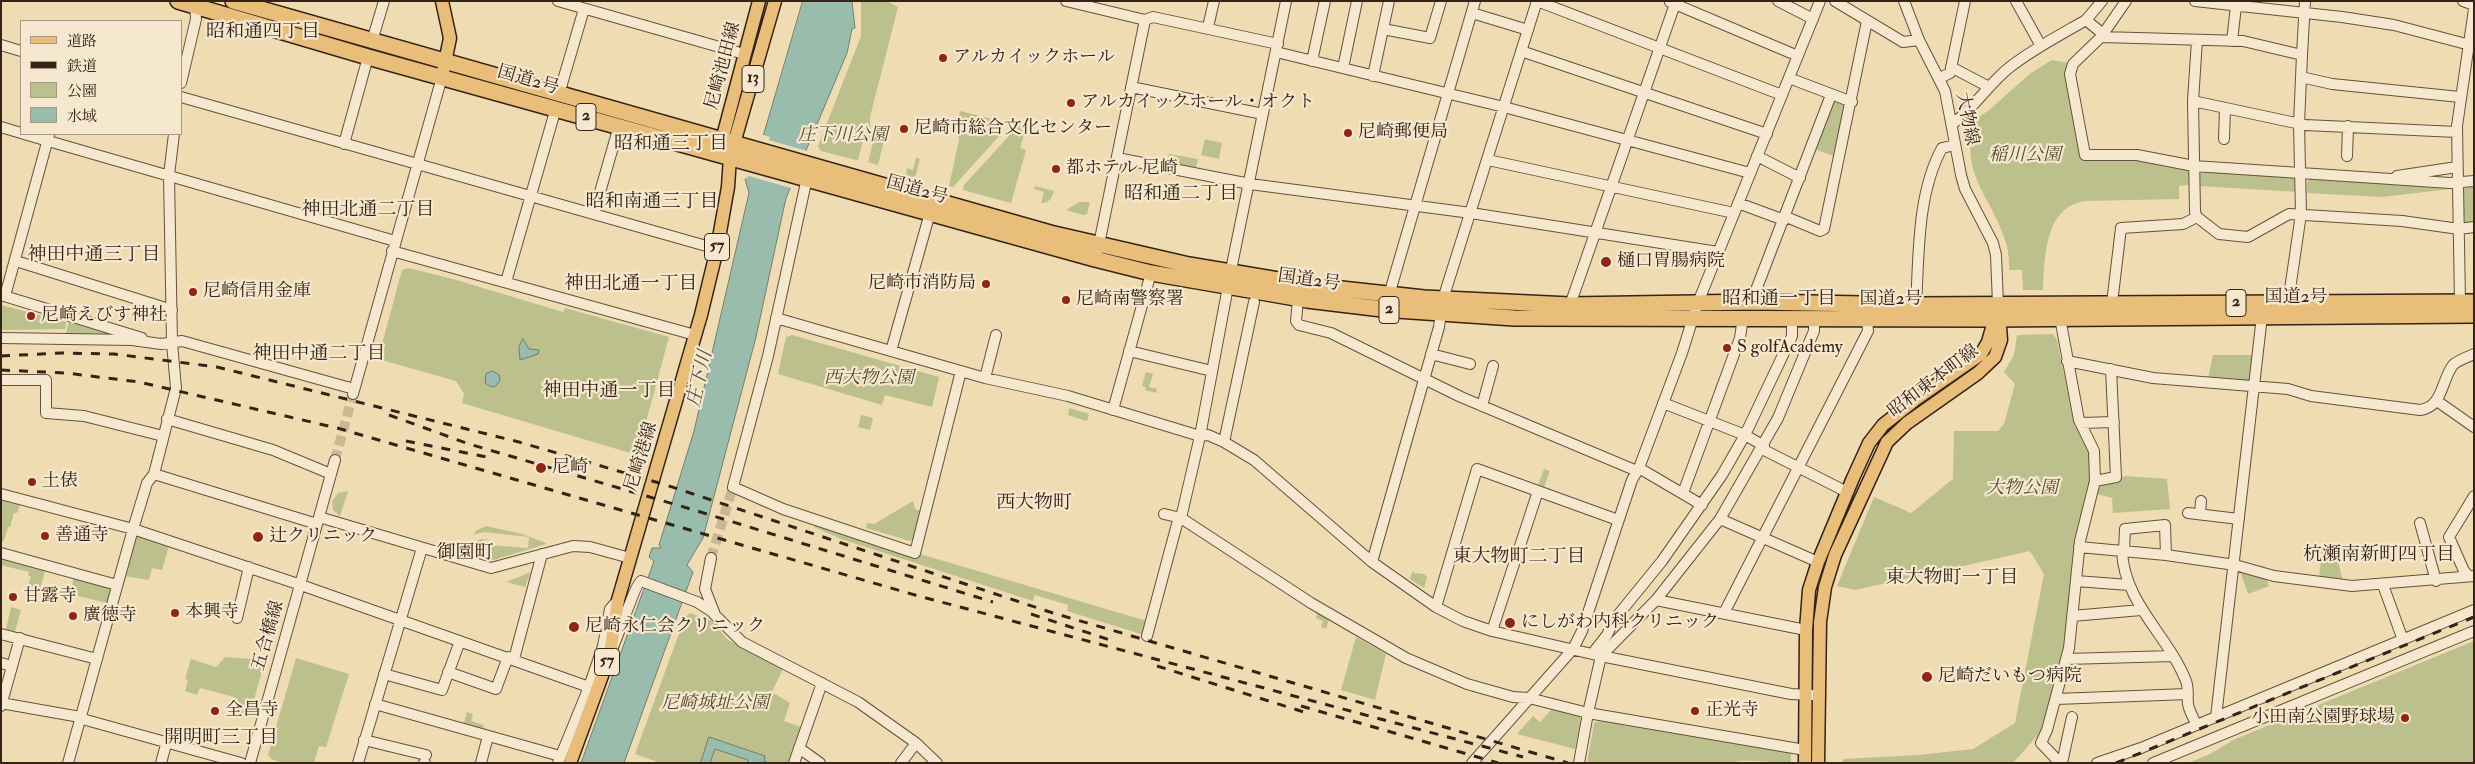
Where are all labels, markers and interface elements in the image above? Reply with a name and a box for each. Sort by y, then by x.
legend [20,20,182,135]
street label: 尼崎池田線 [702,20,746,112]
district label: 昭和通四丁目 [206,22,320,44]
text: 道路 [67,32,97,51]
place label: アルカイックホール [953,47,1115,69]
marker: アルカイックホール [937,52,949,64]
text: 鉄道 [67,57,97,76]
street label: 国道2号 [495,62,561,100]
road number: 13 [742,66,764,92]
text: 公園 [67,82,97,101]
street label: 大物線 [1950,90,1982,148]
place label: アルカイックホール・オクト [1081,92,1315,114]
marker: アルカイックホール・オクト [1065,97,1077,109]
road number: 2 [576,104,596,130]
text: 水域 [67,107,97,126]
place label: 尼崎市総合文化センター [914,118,1112,140]
place label: 尼崎郵便局 [1358,122,1448,144]
marker: 尼崎市総合文化センター [898,123,910,135]
park label: 庄下川公園 [798,125,888,147]
marker: 尼崎郵便局 [1342,127,1354,139]
district label: 昭和通三丁目 [614,134,728,156]
park label: 稲川公園 [1989,145,2061,167]
place label: 都ホテル 尼崎 [1066,158,1178,180]
marker: 都ホテル 尼崎 [1050,163,1062,175]
street label: 国道2号 [884,172,950,210]
district label: 昭和通二丁目 [1124,184,1238,206]
district label: 昭和南通三丁目 [586,192,718,214]
district label: 神田北通二丁目 [302,200,434,222]
road number: 57 [704,233,730,260]
district label: 神田中通三丁目 [28,245,160,267]
place label: 樋口胃腸病院 [1617,251,1725,273]
marker: 樋口胃腸病院 [1599,255,1613,269]
street label: 国道2号 [1276,266,1342,296]
place label: 尼崎市消防局 [868,273,976,295]
district label: 神田北通一丁目 [565,274,697,296]
marker: 尼崎市消防局 [980,278,992,290]
place label: 尼崎信用金庫 [203,281,311,303]
marker: 尼崎信用金庫 [187,286,199,298]
street label: 国道2号 [2264,287,2328,309]
place label: 尼崎南警察署 [1076,289,1184,311]
district label: 昭和通一丁目 [1722,289,1836,311]
street label: 国道2号 [1859,289,1923,311]
road number: 2 [2226,290,2246,316]
marker: 尼崎南警察署 [1060,294,1072,306]
road number: 2 [1379,296,1399,324]
place label: 尼崎えびす神社 [41,305,167,327]
marker: 尼崎えびす神社 [25,310,37,322]
place label: S golfAcademy [1737,337,1843,359]
street label: 昭和東本町線 [1884,341,1984,423]
marker: S golfAcademy [1721,342,1733,354]
district label: 神田中通二丁目 [253,344,385,366]
water label: 庄下川 [683,349,719,409]
park label: 西大物公園 [824,368,914,390]
district label: 神田中通一丁目 [543,381,675,403]
street label: 尼崎港線 [621,419,663,495]
place label: 尼崎 [552,457,588,479]
marker: 尼崎 [534,461,548,475]
place label: 土俵 [42,471,78,493]
marker: 土俵 [26,476,38,488]
park label: 大物公園 [1986,478,2058,500]
district label: 西大物町 [996,493,1072,515]
place label: 善通寺 [55,525,109,547]
place label: 辻クリニック [269,526,377,548]
marker: 善通寺 [39,530,51,542]
marker: 辻クリニック [251,530,265,544]
district label: 御園町 [437,543,493,565]
district label: 杭瀬南新町四丁目 [2303,545,2455,567]
district label: 東大物町二丁目 [1453,547,1585,569]
district label: 東大物町一丁目 [1886,568,2018,590]
place label: 甘露寺 [23,586,77,608]
marker: 甘露寺 [7,591,19,603]
street label: 五合橋線 [249,598,289,674]
place label: 本興寺 [185,602,239,624]
place label: 廣徳寺 [83,605,137,627]
marker: 本興寺 [169,607,181,619]
marker: 廣徳寺 [67,610,79,622]
place label: にしがわ内科クリニック [1521,612,1719,634]
place label: 尼崎永仁会クリニック [585,616,765,638]
marker: にしがわ内科クリニック [1503,616,1517,630]
marker: 尼崎永仁会クリニック [567,620,581,634]
road number: 57 [594,649,620,676]
place label: 尼崎だいもつ病院 [1938,666,2082,688]
marker: 尼崎だいもつ病院 [1920,670,1934,684]
park label: 尼崎城址公園 [661,693,769,715]
place label: 全昌寺 [225,700,279,722]
place label: 正光寺 [1705,700,1759,722]
marker: 全昌寺 [209,705,221,717]
marker: 正光寺 [1689,705,1701,717]
place label: 小田南公園野球場 [2251,707,2395,729]
marker: 小田南公園野球場 [2399,712,2411,724]
district label: 開明町三丁目 [164,728,278,750]

